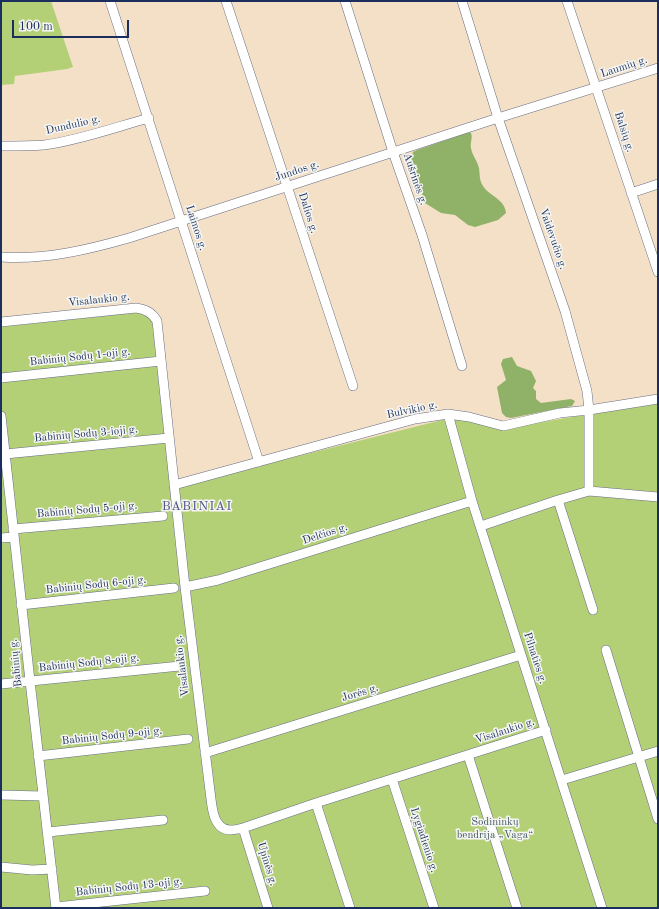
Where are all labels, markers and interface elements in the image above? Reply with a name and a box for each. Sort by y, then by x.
scale bar [14,12,131,38]
text: 100 m [19,21,53,33]
street label: Laumių g. [599,53,649,81]
street label: Balsių g. [611,110,637,154]
street label: Dundulio g. [44,112,102,138]
street label: Aušrinės g. [400,151,430,207]
street label: Jundos g. [273,158,321,184]
street label: Dalios g. [295,191,321,235]
street label: Laimos g. [182,204,210,252]
street label: Vaidevučio g. [536,207,570,271]
street label: Visalaukio g. [68,290,130,310]
street label: Babinių Sodų 1-oji g. [29,345,131,369]
street label: Bulvikio g. [385,398,439,422]
street label: Babinių Sodų 3-ioji g. [34,423,138,445]
street label: Babinių Sodų 5-oji g. [36,499,138,521]
district label: BABINIAI [162,499,232,515]
street label: Delčios g. [301,521,349,547]
street label: Babinių Sodų 6-oji g. [45,573,147,597]
street label: Pilnaties g. [520,630,550,686]
street label: Visalaukio g. [172,635,192,697]
street label: Babinių g. [7,638,25,688]
street label: Babinių Sodų 8-oji g. [38,651,140,675]
street label: Jorės g. [340,681,380,705]
street label: Visalaukio g. [474,715,536,747]
street label: Babinių Sodų 9-oji g. [61,724,163,748]
street label: Lygiadienio g. [407,806,441,874]
park label: Sodininkų bendrija „Vaga“ [457,815,533,841]
street label: Upinės g. [254,840,280,888]
street label: Babinių Sodų 13-oji g. [75,875,183,899]

